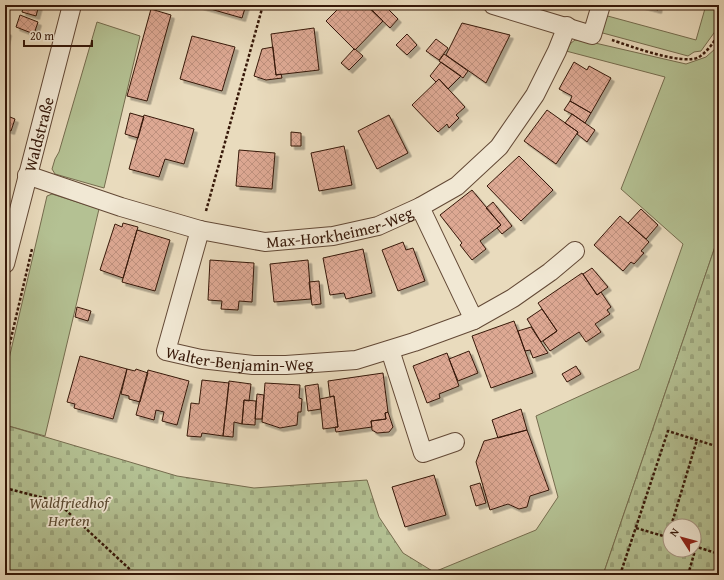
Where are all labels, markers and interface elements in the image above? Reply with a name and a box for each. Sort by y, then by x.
scale bar [24,22,92,48]
text: 20 m [30,27,54,44]
street label: Waldstraße [17,94,60,174]
street label: Max-Horkheimer-Weg [265,200,417,254]
street label: Walter-Benjamin-Weg [163,339,314,377]
park label: Waldfriedhof Herten [29,490,112,532]
north arrow [662,518,702,558]
text: N [665,524,683,540]

